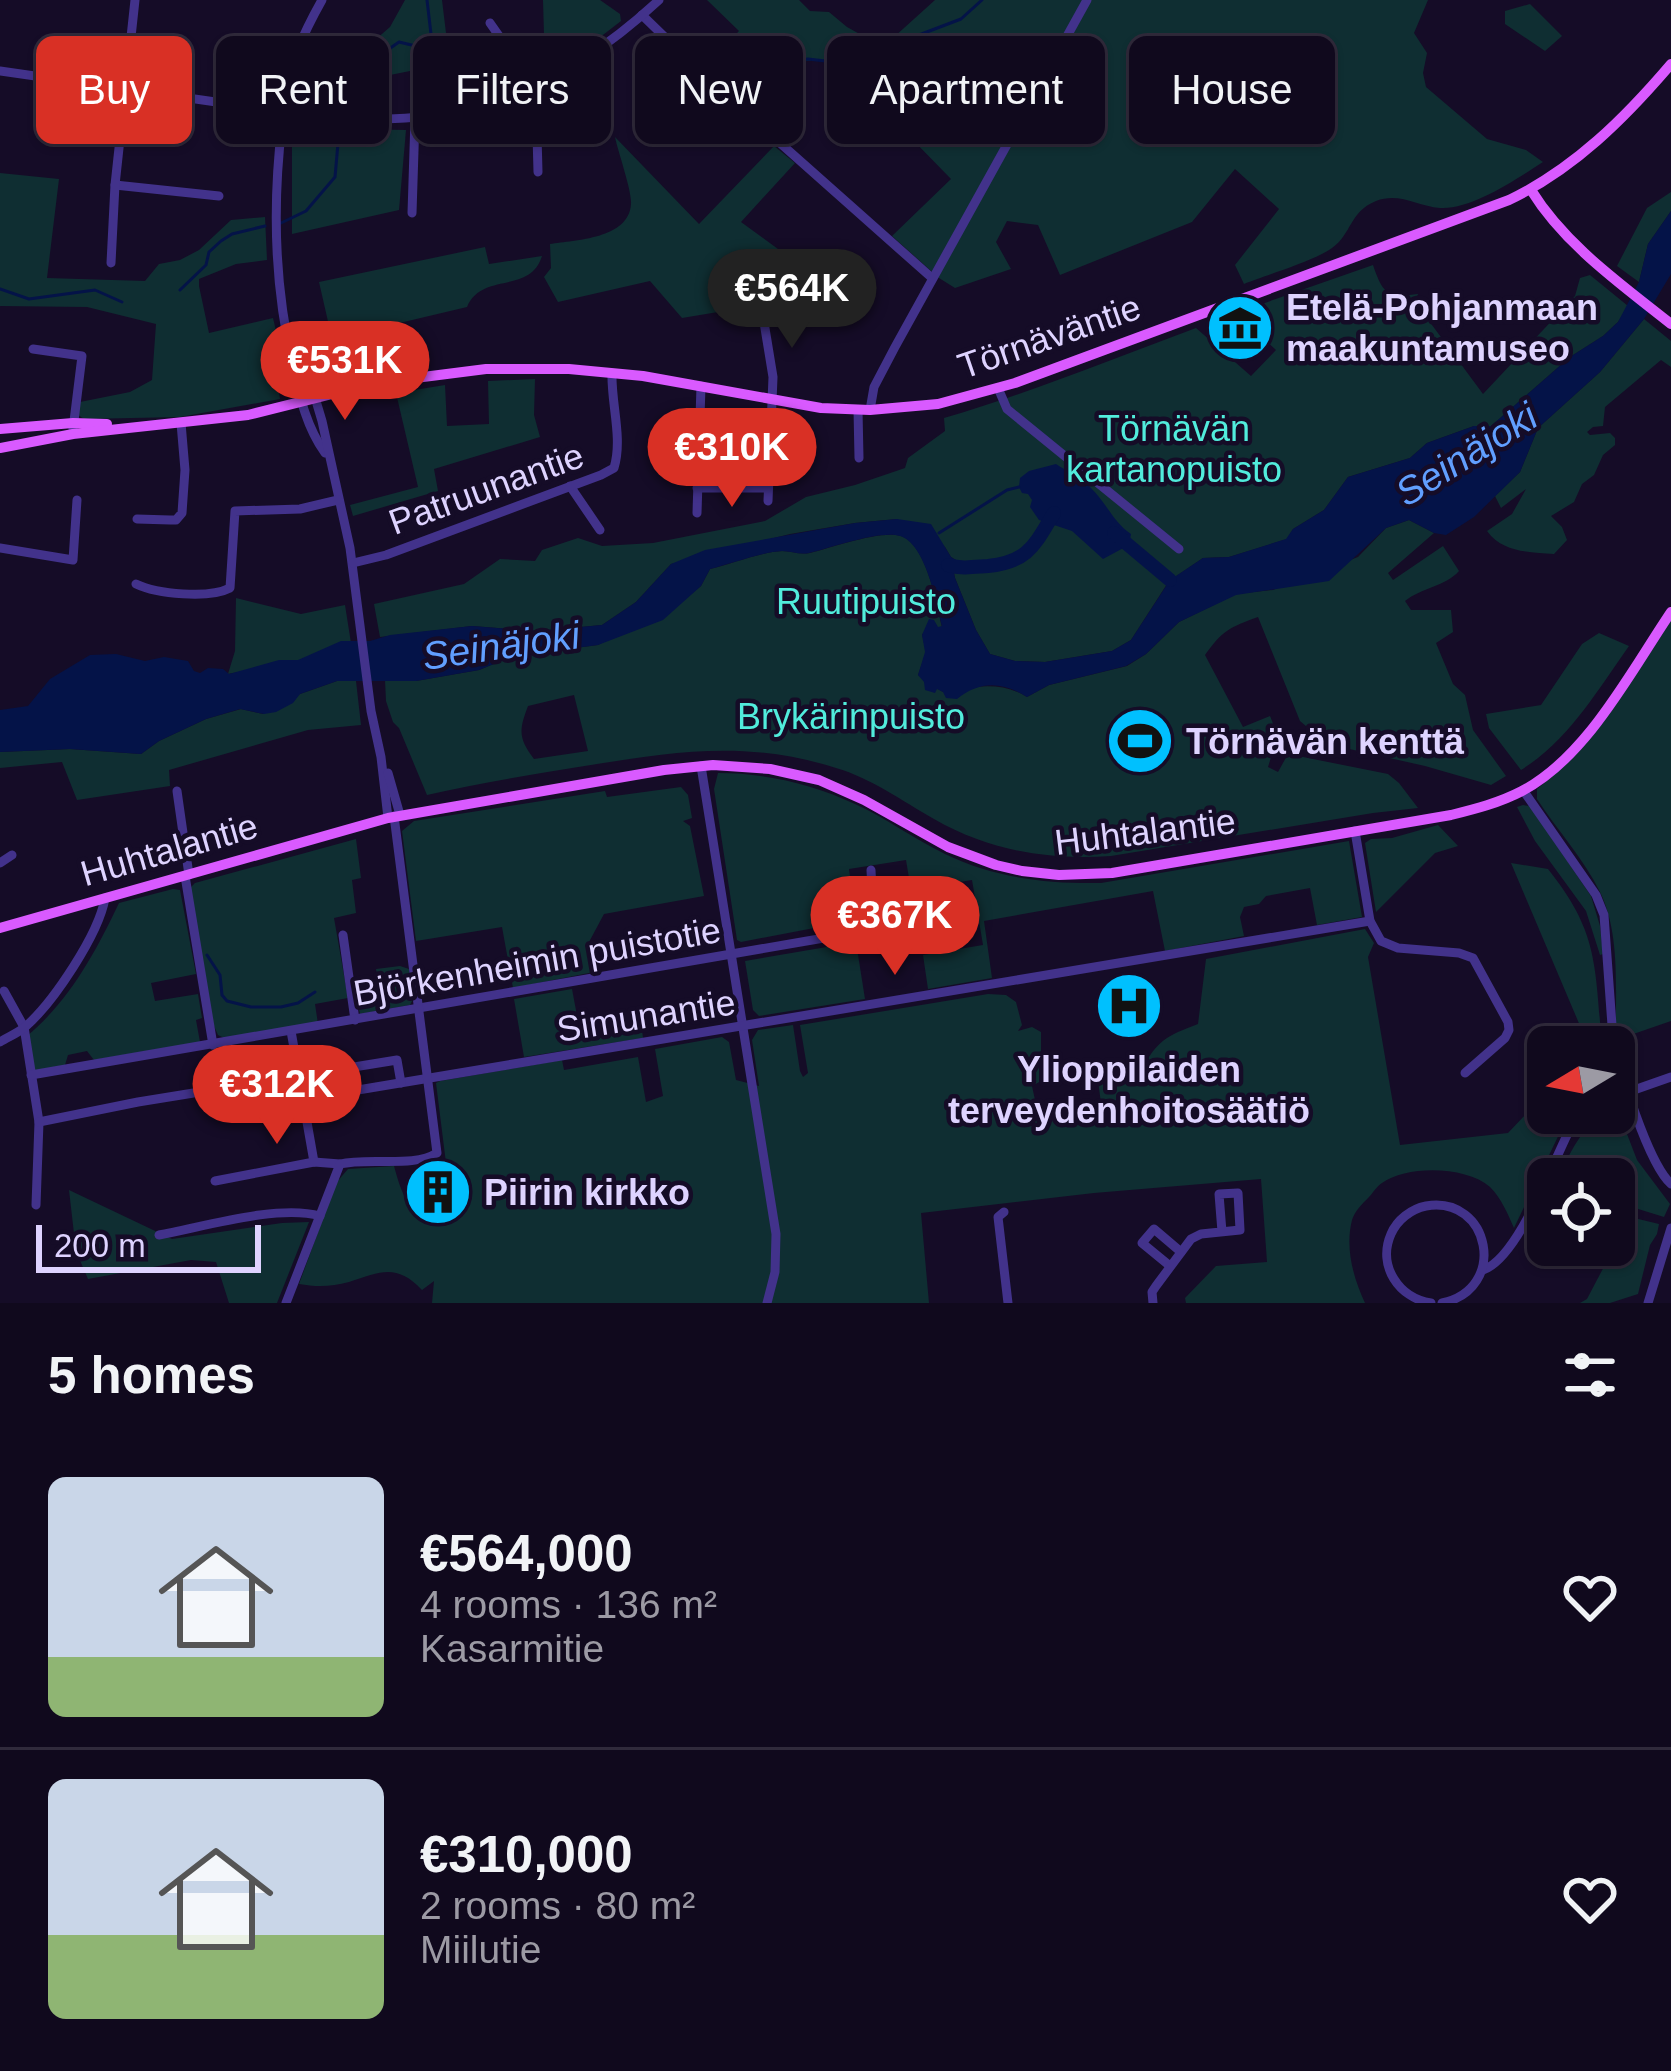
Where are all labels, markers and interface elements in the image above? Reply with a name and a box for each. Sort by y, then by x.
chip: Buy [36,36,192,144]
chip: Rent [216,36,389,144]
chip: Filters [413,36,611,144]
chip: New [635,36,803,144]
chip: Apartment [827,36,1105,144]
chip: House [1129,36,1335,144]
pin: €564K [708,249,876,351]
text: €564K [735,266,849,309]
street label: Törnäväntie [953,286,1146,387]
place label: Etelä-Pohjanmaan maakuntamuseo [1286,287,1598,369]
museum icon: Etelä-Pohjanmaan maakuntamuseo [1205,293,1275,363]
pin: €531K [261,321,429,423]
text: €531K [288,338,402,381]
water label: Seinäjoki [1388,394,1546,515]
pin: €310K [648,408,816,510]
park label: Törnävän kartanopuisto [1066,408,1282,490]
text: €310K [675,425,789,468]
street label: Patruunantie [383,434,589,543]
park label: Ruutipuisto [776,581,956,622]
water label: Seinäjoki [420,613,584,678]
park label: Brykärinpuisto [737,696,965,737]
sports icon: Törnävän kenttä [1105,706,1175,776]
place label: Törnävän kenttä [1186,721,1465,762]
street label: Huhtalantie [1052,800,1238,863]
street label: Huhtalantie [76,805,262,894]
pin: €367K [811,876,979,978]
text: €367K [838,893,952,936]
street label: Björkenheimin puistotie [350,909,724,1014]
hospital icon: Ylioppilaiden terveydenhoitosäätiö [1094,971,1164,1041]
street label: Simunantie [554,981,738,1050]
north arrow [1527,1026,1635,1134]
map controls [1527,1026,1635,1266]
pin: €312K [193,1045,361,1147]
place label: Ylioppilaiden terveydenhoitosäätiö [948,1049,1310,1131]
text: €312K [220,1062,334,1105]
building icon: Piirin kirkko [403,1157,473,1227]
button: locate [1527,1158,1635,1266]
place label: Piirin kirkko [484,1172,690,1213]
scale bar [36,1219,261,1272]
text: 200 m [54,1227,146,1264]
icon: filters [1557,1342,1623,1408]
text: 5 homes [48,1347,255,1404]
icon: home [144,1525,288,1669]
text: €564,000 [420,1525,633,1582]
icon: heart [1557,1564,1623,1630]
text: 4 rooms · 136 m² [420,1583,717,1626]
text: Kasarmitie [420,1627,604,1670]
text: €310,000 [420,1826,633,1883]
icon: home [144,1827,288,1971]
icon: heart [1557,1866,1623,1932]
text: 2 rooms · 80 m² [420,1884,695,1927]
text: Miilutie [420,1928,541,1971]

